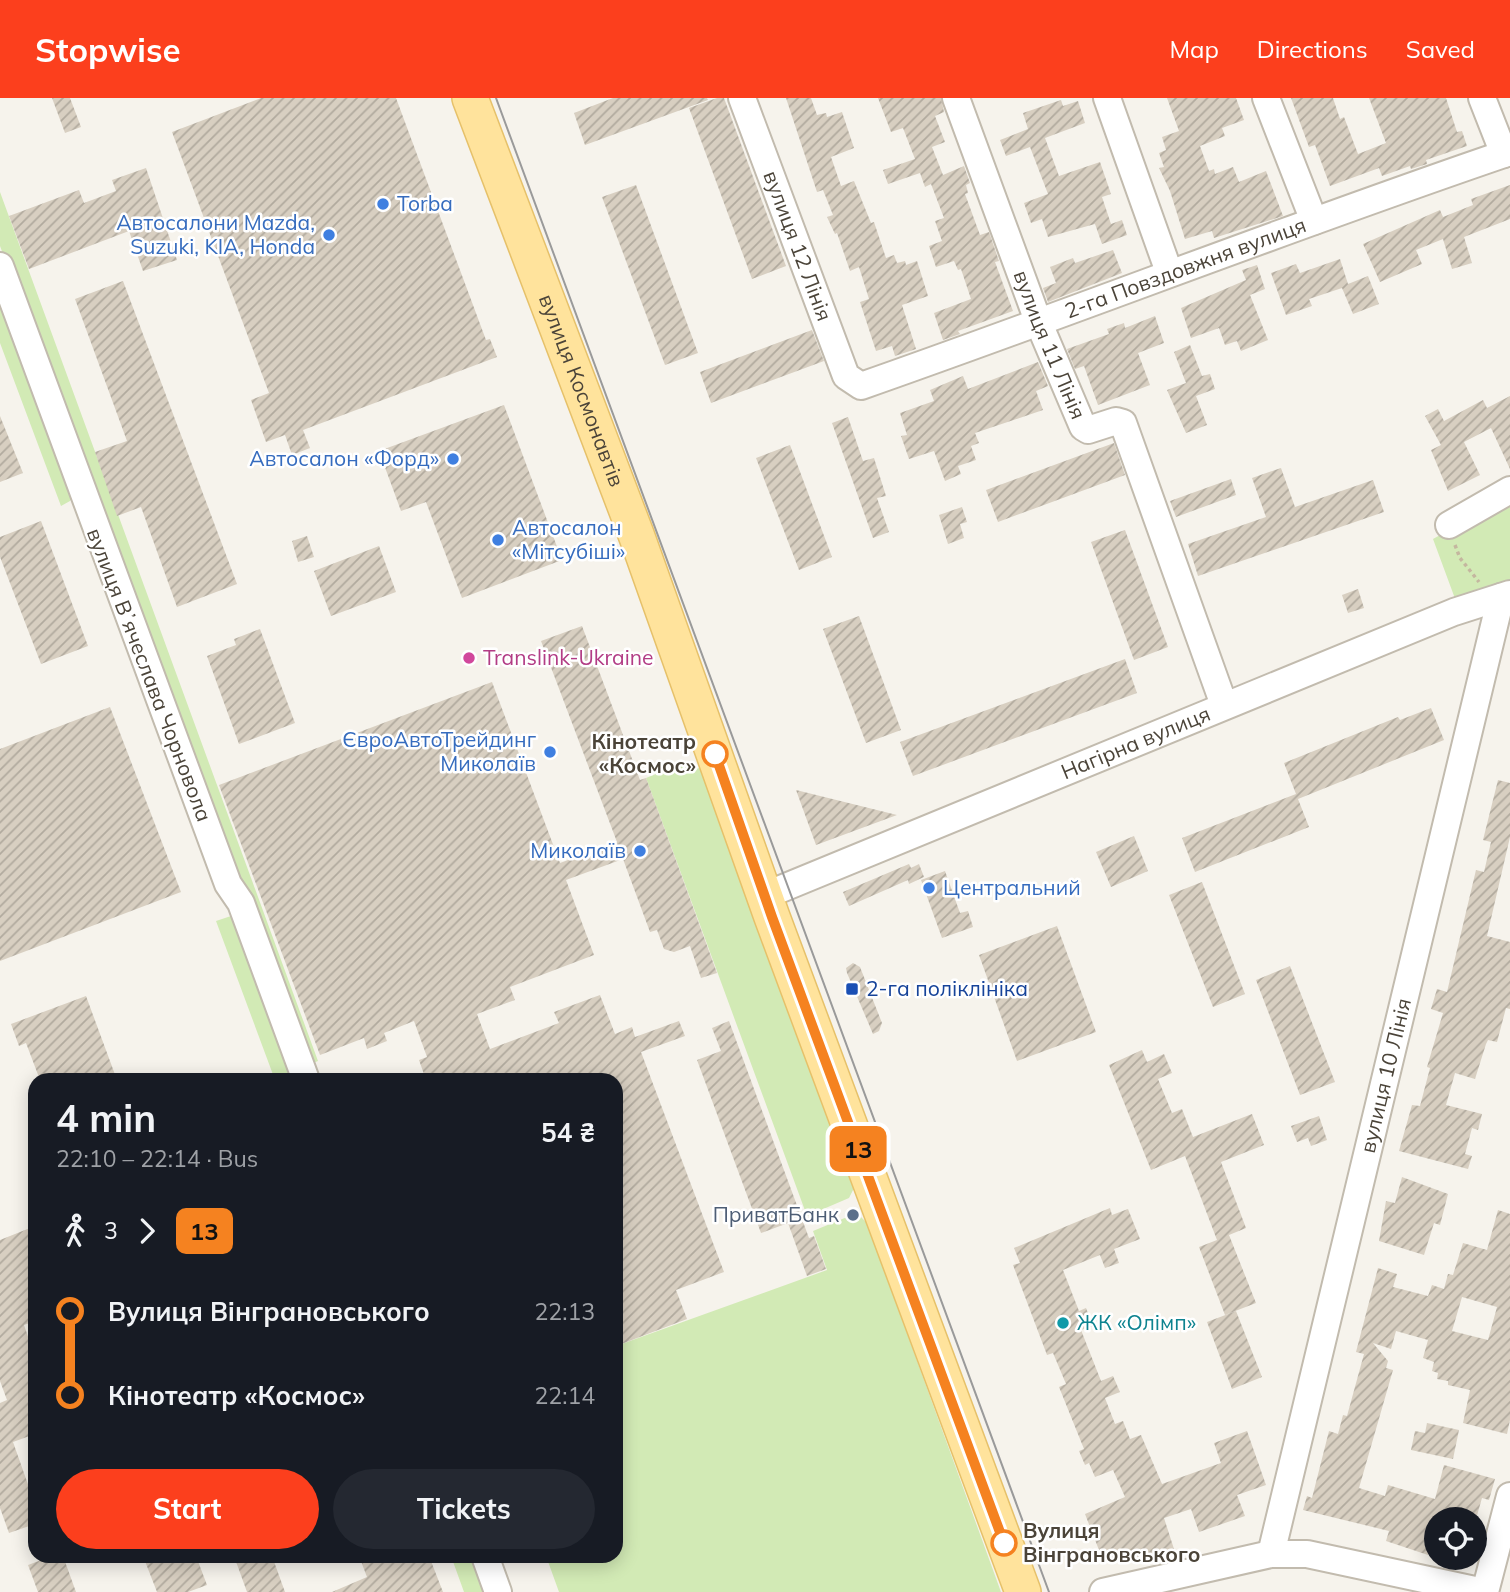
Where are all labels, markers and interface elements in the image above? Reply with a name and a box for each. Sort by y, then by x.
text: Stopwise [35,29,181,70]
text: Map [1169,34,1219,64]
text: Directions [1257,34,1368,64]
text: Saved [1406,34,1475,64]
street label: вулиця 12 Лінія [758,167,838,324]
place label: Torba [397,190,453,216]
marker: Torba [375,196,391,212]
place label: Автосалони Mazda, Suzuki, KIA, Honda [116,209,315,259]
street label: 2-га Повздовжня вулиця [1061,211,1309,323]
marker: Автосалони Mazda, Suzuki, KIA, Honda [321,227,337,243]
street label: вулиця 11 Лінія [1009,267,1092,423]
street label: вулиця Космонавтів [534,290,631,490]
place label: Автосалон «Форд» [249,445,439,471]
marker: Автосалон «Форд» [445,451,461,467]
place label: Автосалон «Мітсубіші» [512,514,625,564]
street label: вулиця Вʼячеслава Чорновола [82,524,218,825]
marker: Автосалон «Мітсубіші» [490,532,506,548]
place label: Translink-Ukraine [483,644,653,670]
marker: Translink-Ukraine [461,650,477,666]
street label: Нагірна вулиця [1057,700,1214,784]
place label: ЄвроАвтоТрейдинг Миколаїв [342,726,537,776]
place label: Кінотеатр «Космос» [591,728,696,778]
marker: Кінотеатр «Космос» [702,741,728,767]
marker: ЄвроАвтоТрейдинг Миколаїв [542,744,558,760]
place label: Миколаїв [530,837,626,863]
marker: Миколаїв [632,843,648,859]
place label: Центральний [943,874,1081,900]
marker: Центральний [921,880,937,896]
place label: 2-га поліклініка [866,975,1028,1001]
marker: 2-га поліклініка [844,981,860,997]
street label: вулиця 10 Лінія [1354,995,1416,1155]
text: 4 min [56,1094,156,1142]
text: 54 ₴ [541,1116,595,1149]
line badge: 13 [826,1126,889,1172]
text: 13 [844,1134,872,1164]
text: 22:10 – 22:14 · Bus [56,1144,258,1173]
place label: ПриватБанк [713,1201,840,1227]
marker: ПриватБанк [845,1207,861,1223]
icon: walk [56,1212,94,1250]
icon: forward [128,1212,166,1250]
text: 3 [104,1216,118,1245]
text: 13 [190,1216,219,1246]
text: Вулиця Вінграновського [108,1295,430,1328]
text: 22:13 [535,1297,595,1326]
place label: ЖК «Олімп» [1077,1309,1196,1335]
marker: ЖК «Олімп» [1055,1315,1071,1331]
text: Кінотеатр «Космос» [108,1379,365,1412]
text: 22:14 [535,1381,595,1410]
button: Start [56,1469,319,1549]
button: Tickets [333,1469,595,1549]
map controls [1424,1507,1487,1570]
button: locate [1424,1507,1487,1570]
place label: Вулиця Вінграновського [1023,1517,1201,1567]
marker: Вулиця Вінграновського [991,1530,1017,1556]

